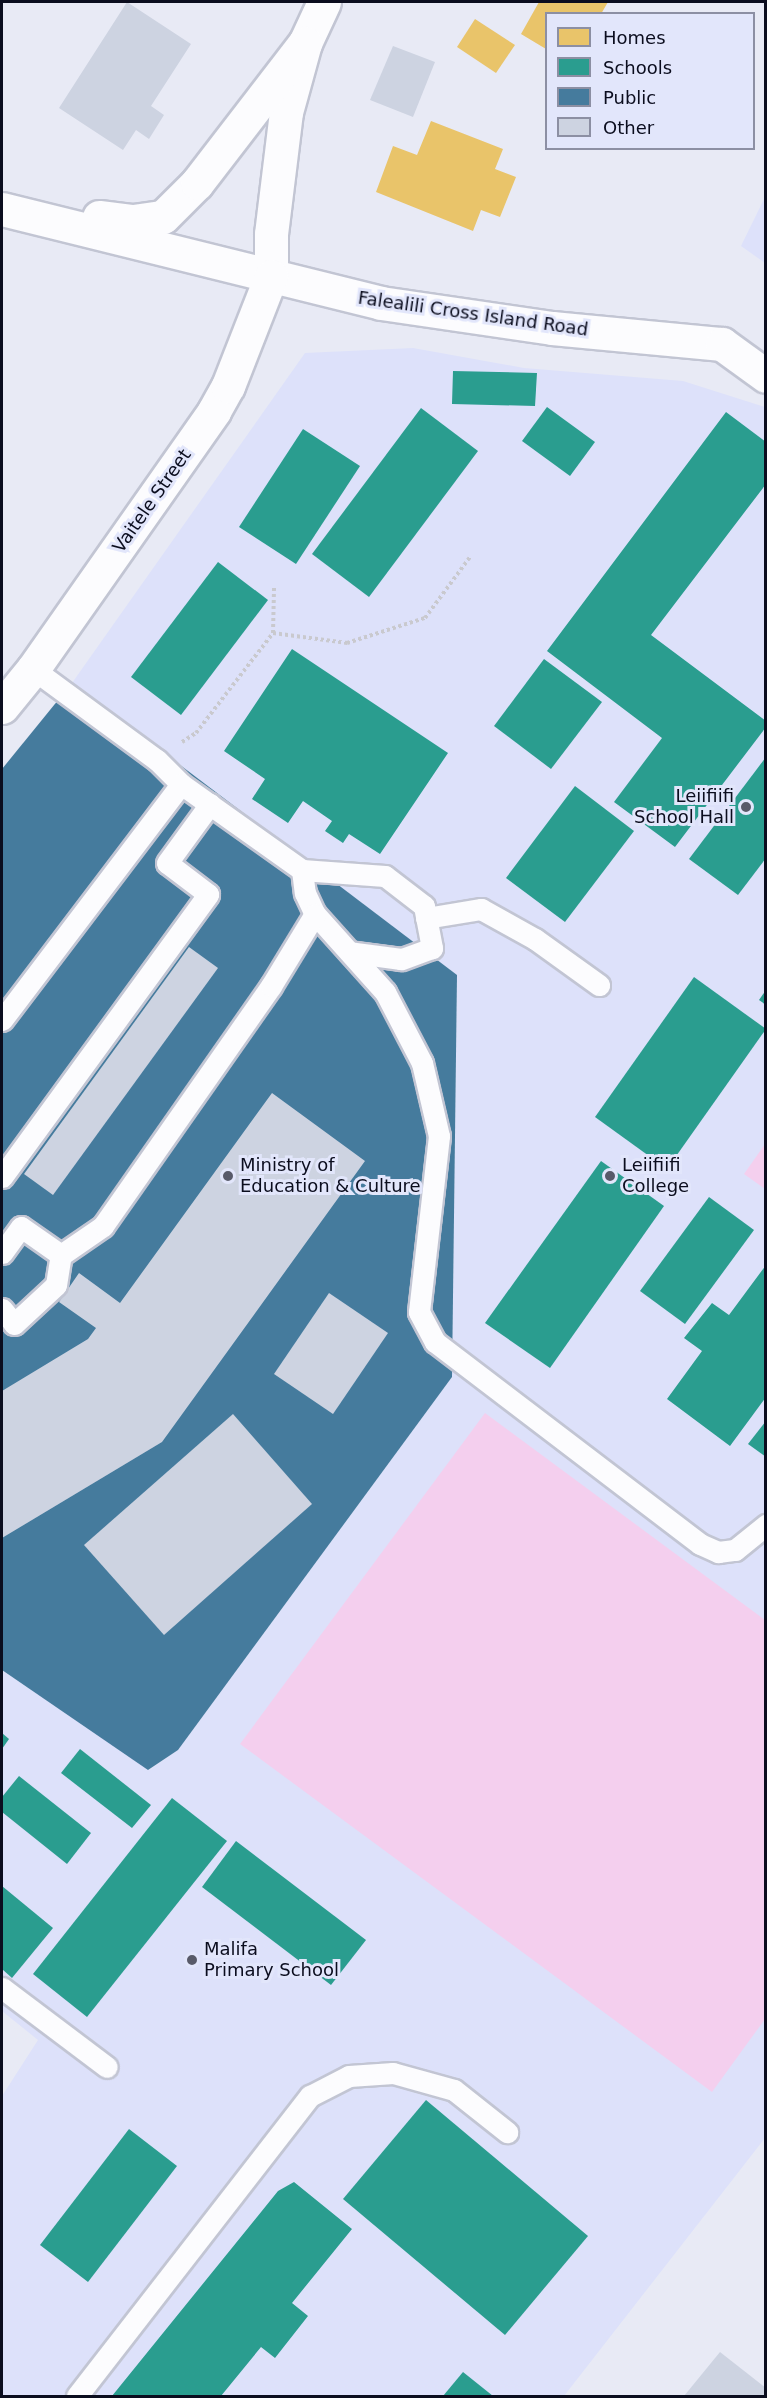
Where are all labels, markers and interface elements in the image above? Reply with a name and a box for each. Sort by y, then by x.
legend [545,12,755,150]
text: Homes [603,27,666,48]
text: Schools [603,57,672,78]
text: Public [603,87,656,108]
text: Other [603,117,654,138]
street label: Falealili Cross Island Road [357,287,589,341]
street label: Vaitele Street [108,445,196,557]
place label: Leiifiifi School Hall [634,786,734,828]
marker: Leiifiifi School Hall [739,800,753,814]
place label: Ministry of Education & Culture [240,1155,421,1198]
place label: Leiifiifi College [622,1155,689,1198]
marker: Ministry of Education & Culture [221,1169,235,1183]
marker: Leiifiifi College [603,1169,617,1183]
place label: Malifa Primary School [204,1939,339,1982]
marker: Malifa Primary School [185,1953,199,1967]

